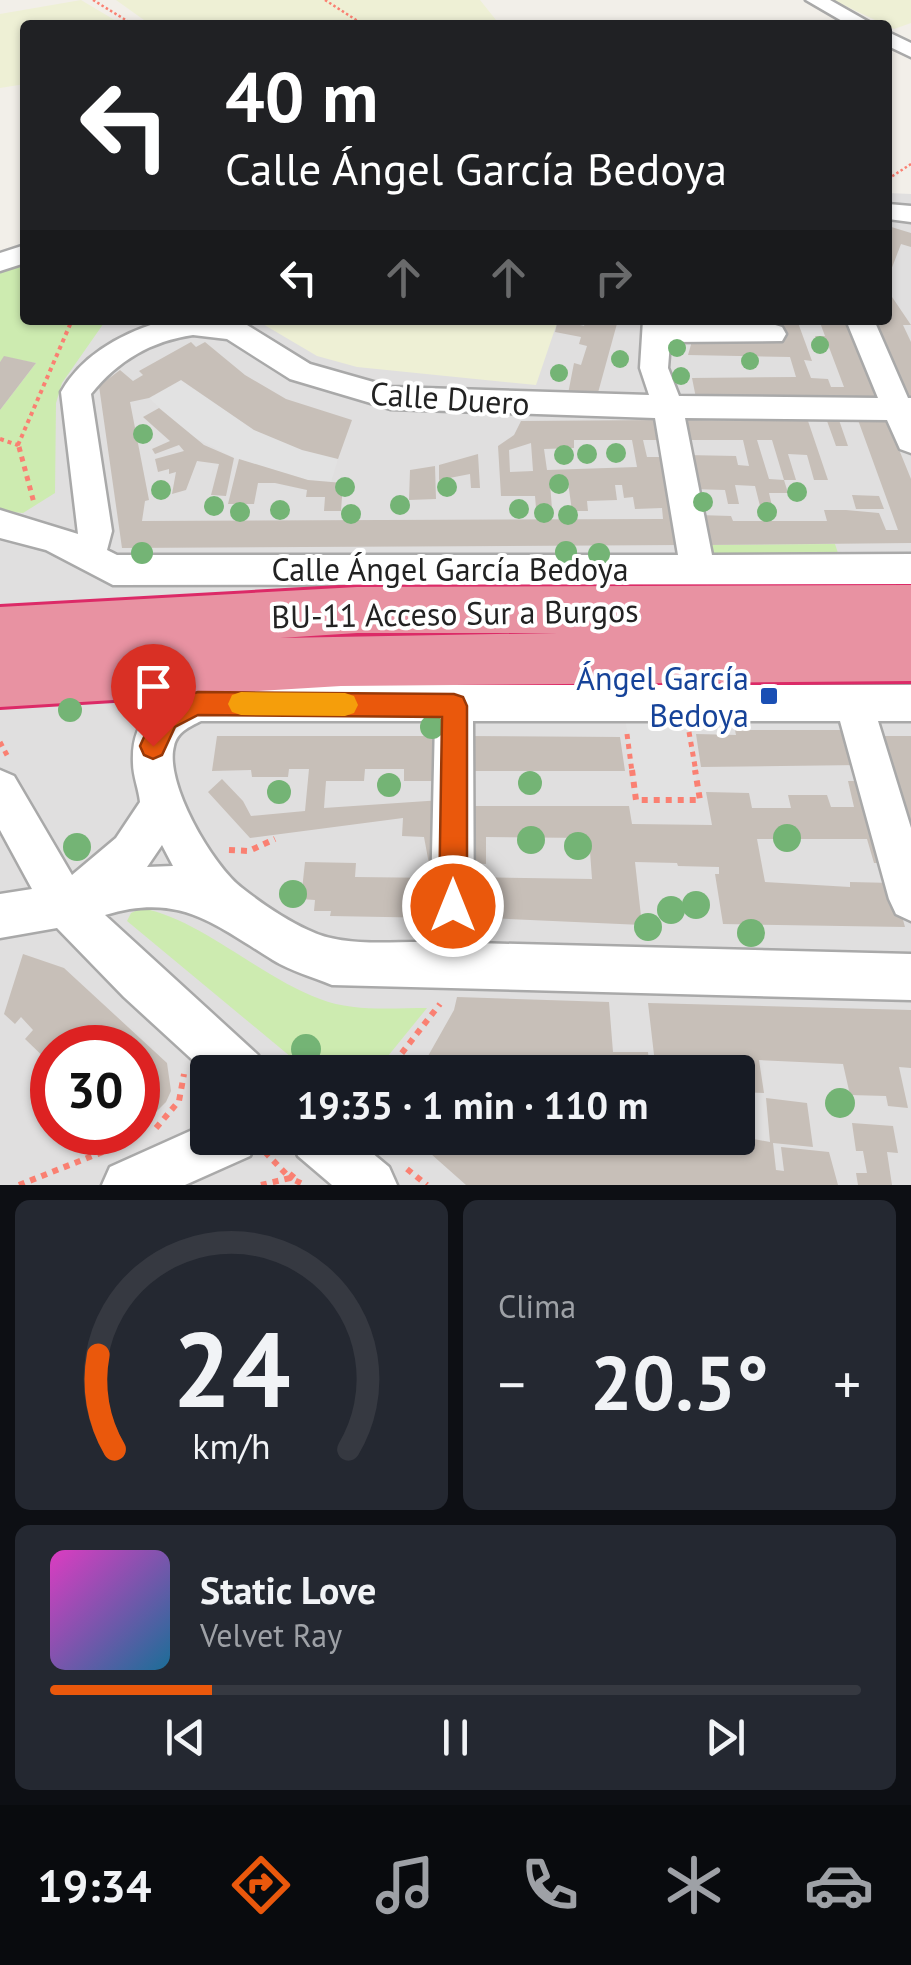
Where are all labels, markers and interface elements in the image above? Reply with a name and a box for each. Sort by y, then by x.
text: 40 m [225,51,378,141]
icon: left [60,60,190,190]
text: Calle Ángel García Bedoya [225,139,727,197]
icon: left [271,250,326,305]
icon: ahead [376,250,431,305]
icon: ahead [481,250,536,305]
icon: right [586,250,641,305]
street label: Calle Duero [369,371,531,425]
street label: Calle Ángel García Bedoya [271,548,629,590]
street label: BU-11 Acceso Sur a Burgos [271,589,639,637]
pin [111,644,196,747]
place label: Ángel García Bedoya [576,657,749,736]
icon: arrive [126,659,181,714]
marker: Ángel García Bedoya [758,685,780,707]
position arrow [401,854,505,958]
speed limit sign: 30 [30,1025,160,1155]
text: 19:35 · 1 min · 110 m [297,1080,648,1129]
text: Clima [498,1285,576,1327]
text: 24 [173,1301,290,1436]
text: 20.5° [590,1334,769,1431]
text: − [498,1348,526,1419]
text: + [833,1348,861,1419]
text: km/h [192,1423,271,1469]
text: Static Love [200,1565,376,1614]
text: Velvet Ray [200,1614,342,1656]
icon: previous [158,1710,213,1765]
icon: pause [428,1710,483,1765]
icon: next [698,1710,753,1765]
icon: directions [226,1850,296,1920]
icon: music [370,1850,440,1920]
icon: phone [515,1850,585,1920]
icon: climate [659,1850,729,1920]
icon: car [804,1850,874,1920]
text: 19:34 [37,1856,151,1914]

